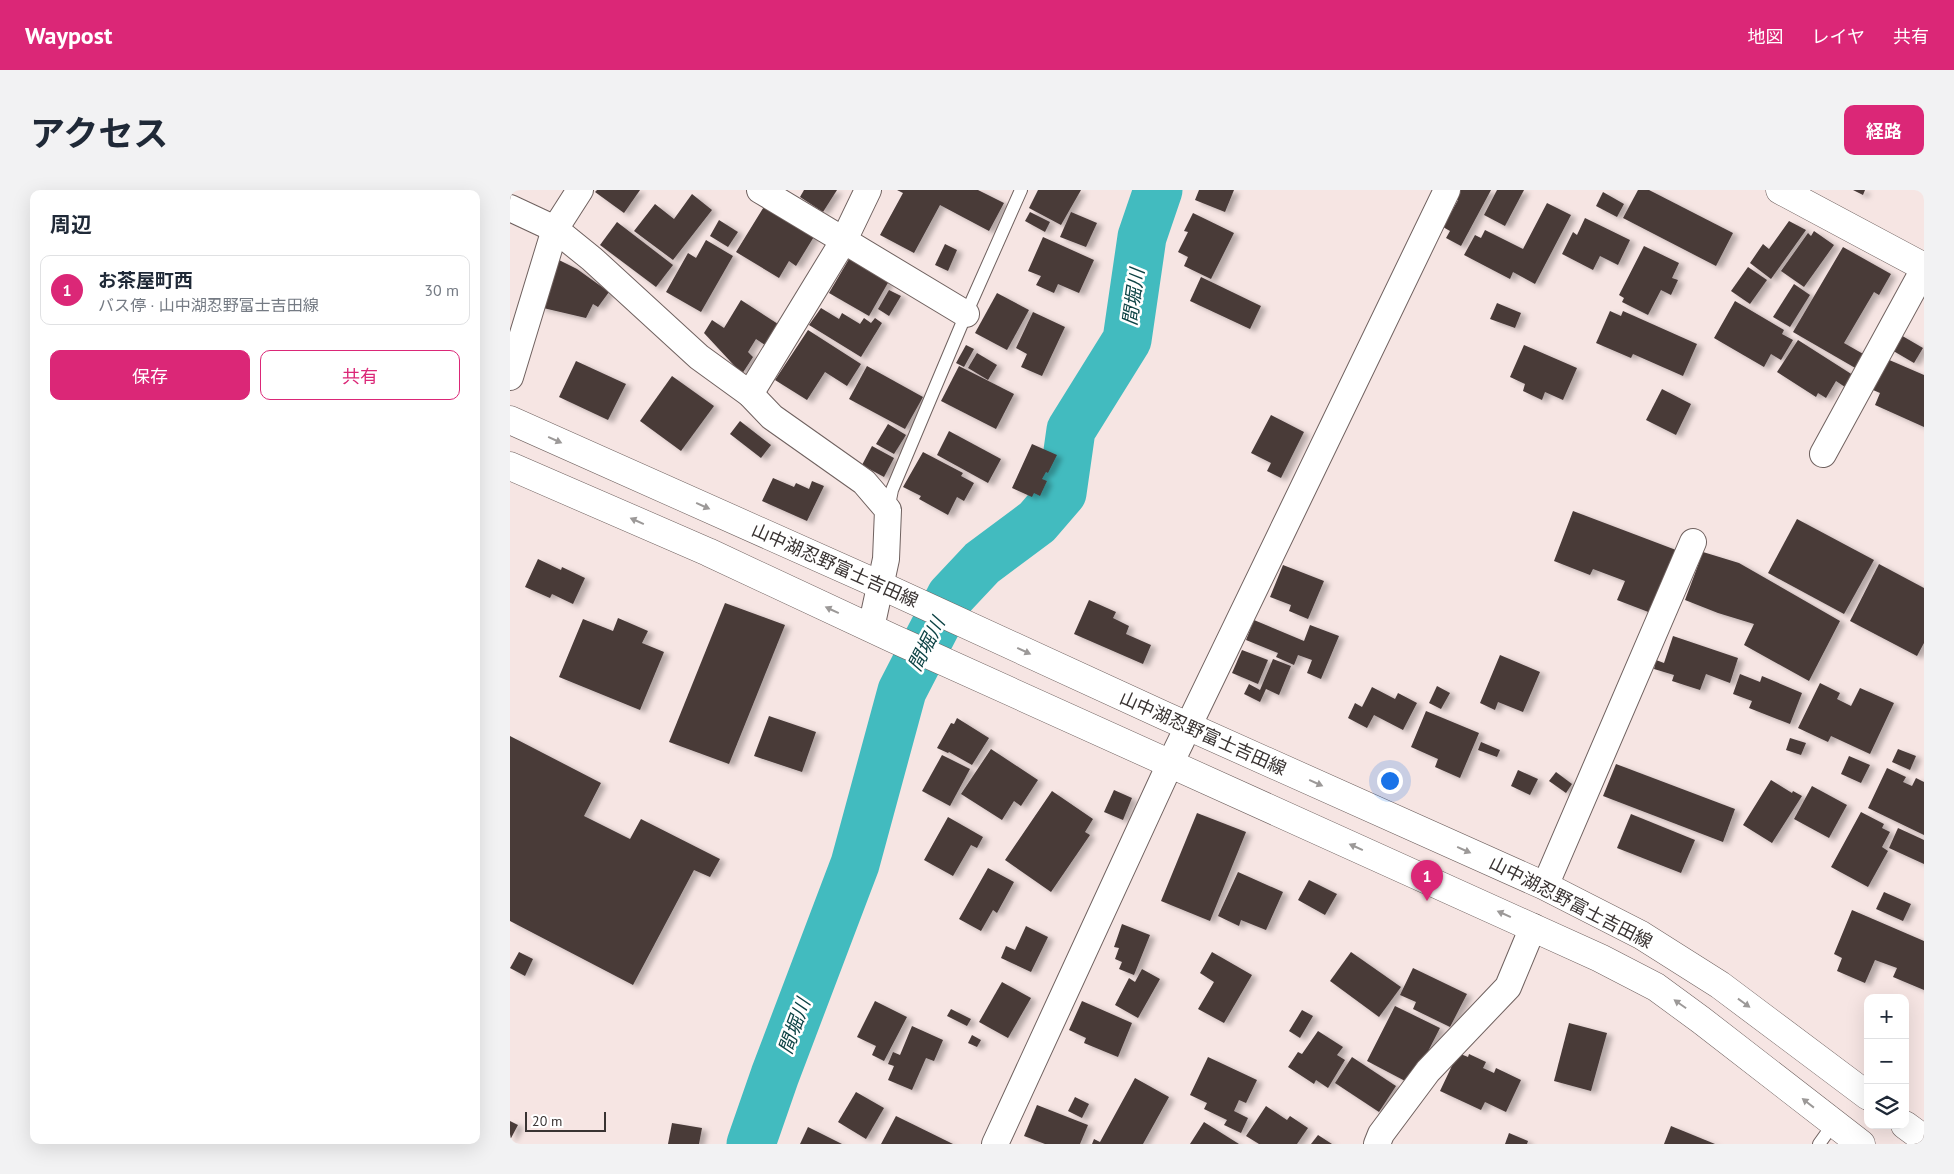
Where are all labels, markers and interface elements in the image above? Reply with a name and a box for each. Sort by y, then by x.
text: Waypost [25,20,112,51]
text: 地図 [1748,25,1784,48]
text: レイヤ [1812,25,1865,48]
text: 共有 [1893,25,1929,48]
button: 経路 [1844,105,1924,155]
text: アクセス [30,110,168,156]
text: 周辺 [50,211,92,238]
water label: 間堀川 [1117,265,1149,327]
text: お茶屋町西 [98,268,193,292]
text: 1 [62,280,72,300]
text: 30 m [424,280,459,300]
text: バス停 · 山中湖忍野富士吉田線 [98,295,319,315]
button: 保存 [50,350,250,400]
button: 共有 [260,350,460,400]
one-way arrow [548,436,562,444]
one-way arrow [696,502,710,510]
one-way arrow [630,517,644,525]
street label: 山中湖忍野富士吉田線 [748,518,922,612]
one-way arrow [825,606,839,614]
water label: 間堀川 [902,611,951,675]
one-way arrow [1017,646,1032,655]
street label: 山中湖忍野富士吉田線 [1116,686,1290,780]
your location [1377,768,1403,794]
one-way arrow [1309,780,1323,788]
one-way arrow [1349,843,1363,851]
one-way arrow [1457,846,1471,854]
street label: 山中湖忍野富士吉田線 [1486,851,1656,953]
pin: 1 [1411,860,1443,901]
one-way arrow [1497,909,1511,917]
water label: 間堀川 [773,993,816,1057]
map controls [1864,994,1909,1129]
button: + [1864,994,1909,1039]
one-way arrow [1737,998,1751,1008]
one-way arrow [1673,999,1686,1009]
button: − [1864,1039,1909,1084]
button: layers [1864,1084,1909,1129]
one-way arrow [1802,1098,1815,1109]
scale bar [525,1109,606,1132]
text: 20 m [532,1112,562,1130]

